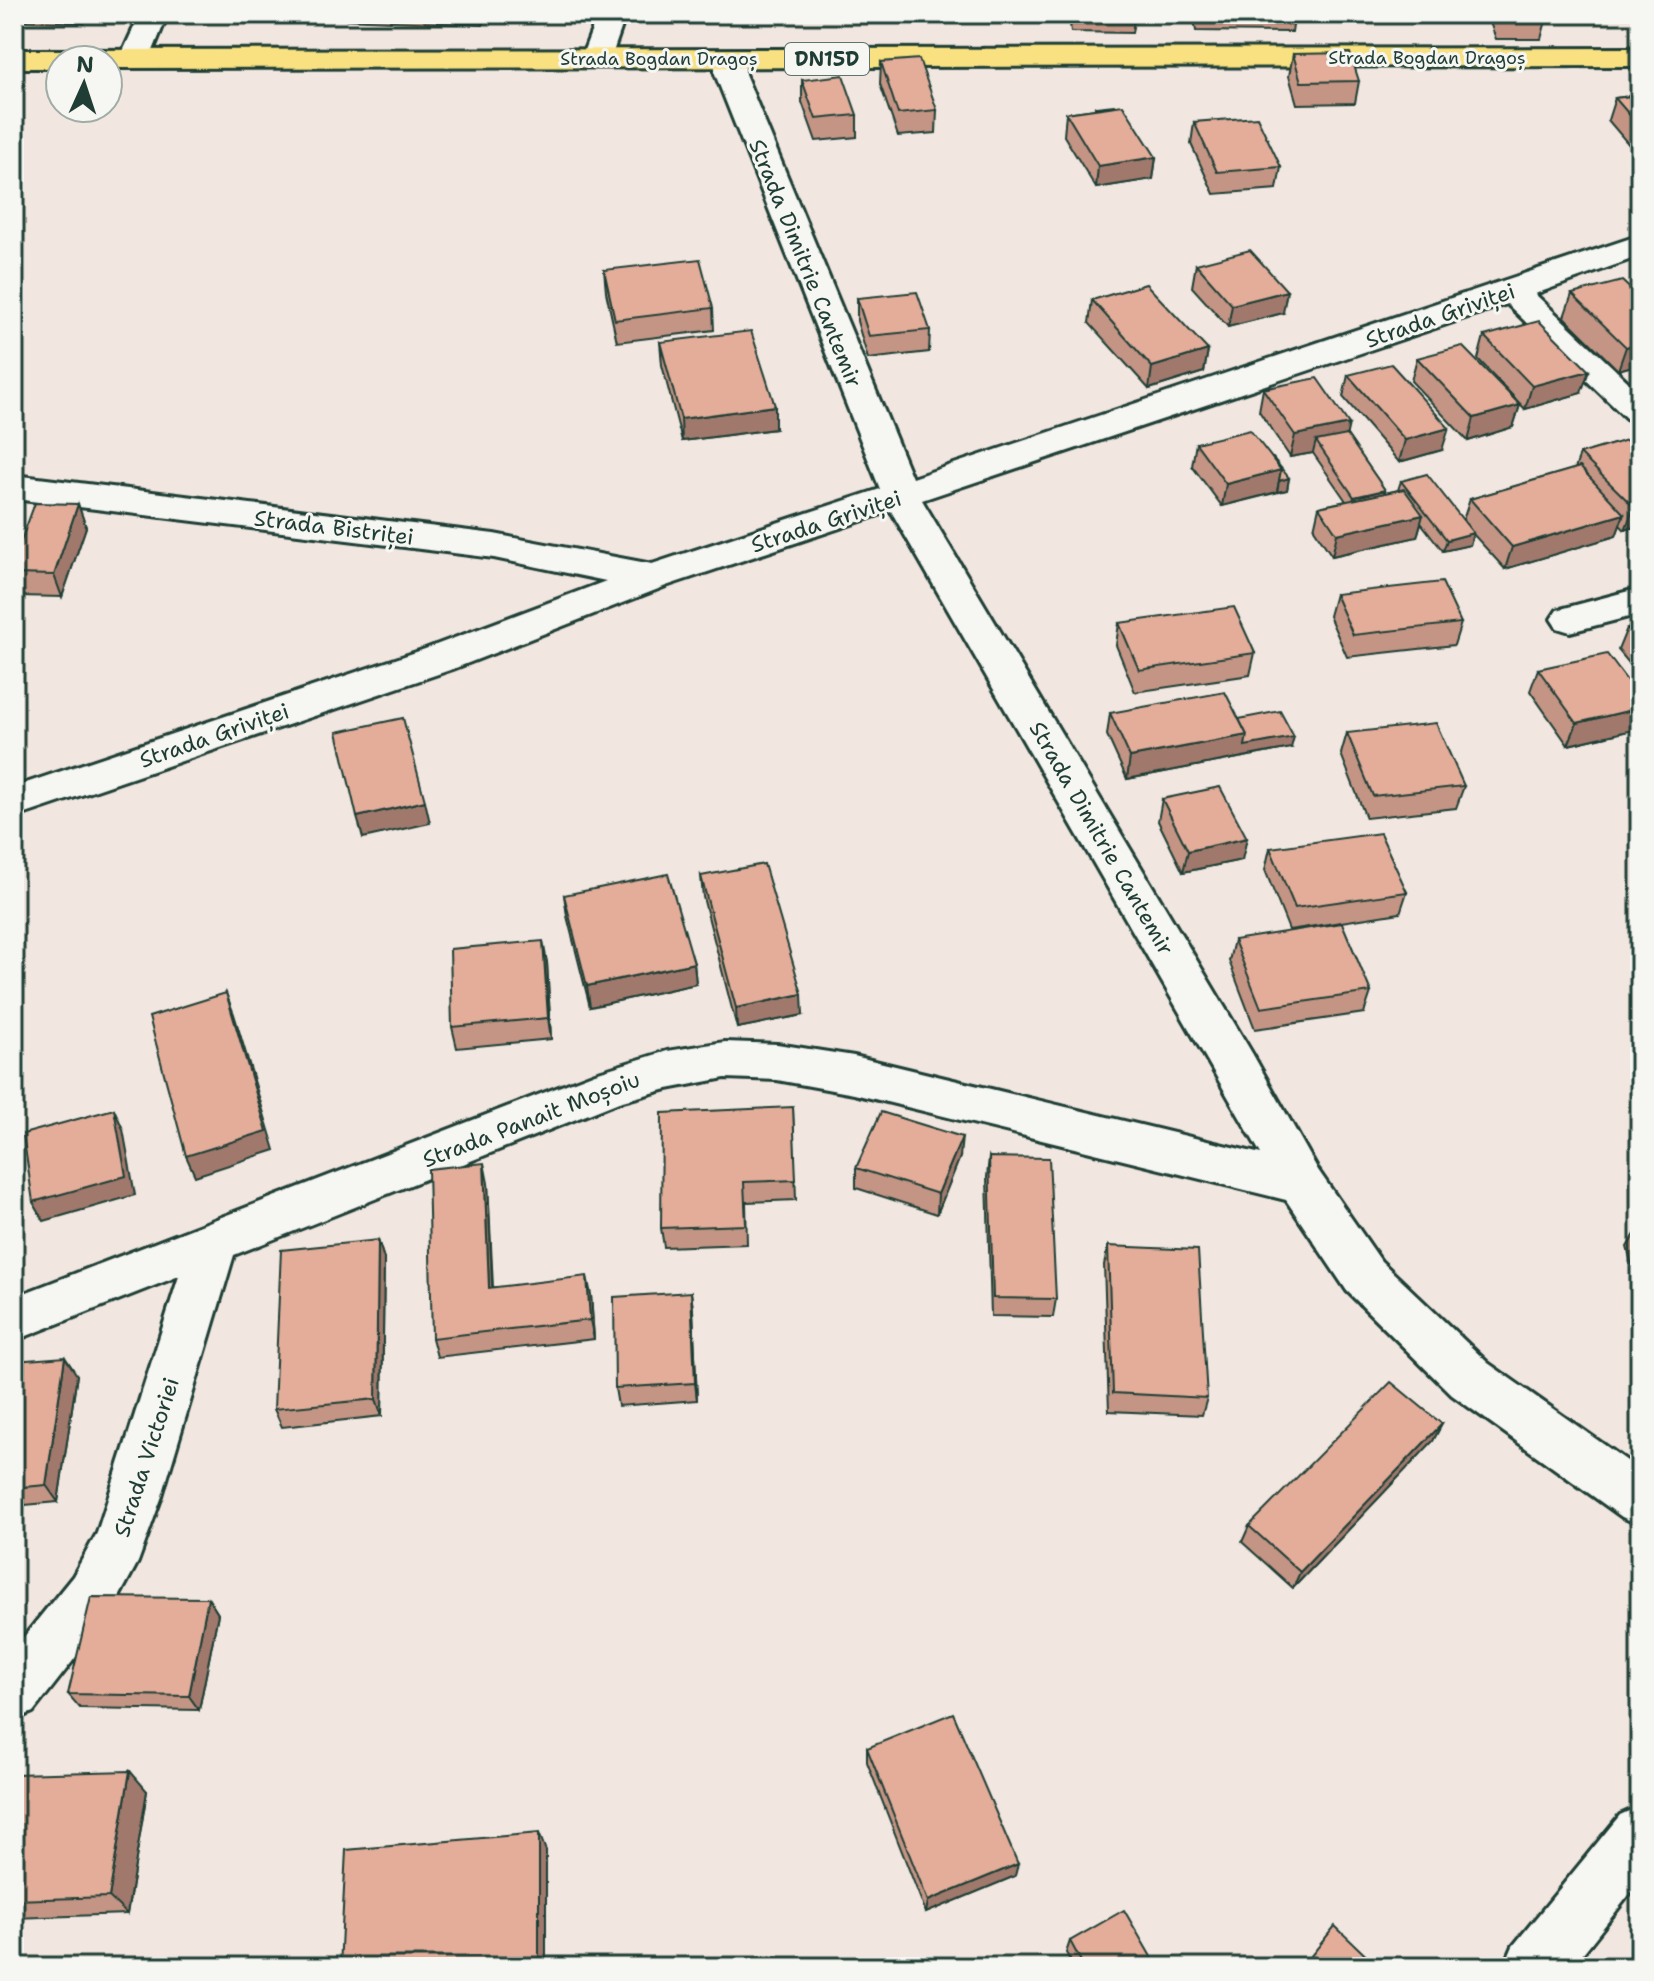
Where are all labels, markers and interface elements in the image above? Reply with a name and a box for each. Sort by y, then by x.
road number: DN15D [785,43,869,75]
north arrow [44,44,124,124]
street label: Strada Bogdan Dragoș [1328,46,1526,70]
street label: Strada Bogdan Dragoș [560,47,758,71]
text: N [76,50,94,79]
street label: Strada Dimitrie Cantemir [742,135,869,392]
street label: Strada Griviței [1361,276,1519,355]
street label: Strada Griviței [747,484,905,559]
street label: Strada Bistriței [252,503,415,552]
street label: Strada Griviței [135,696,293,775]
street label: Strada Dimitrie Cantemir [1023,716,1180,960]
street label: Strada Panait Moșoiu [418,1065,644,1175]
street label: Strada Victoriei [107,1374,186,1541]

